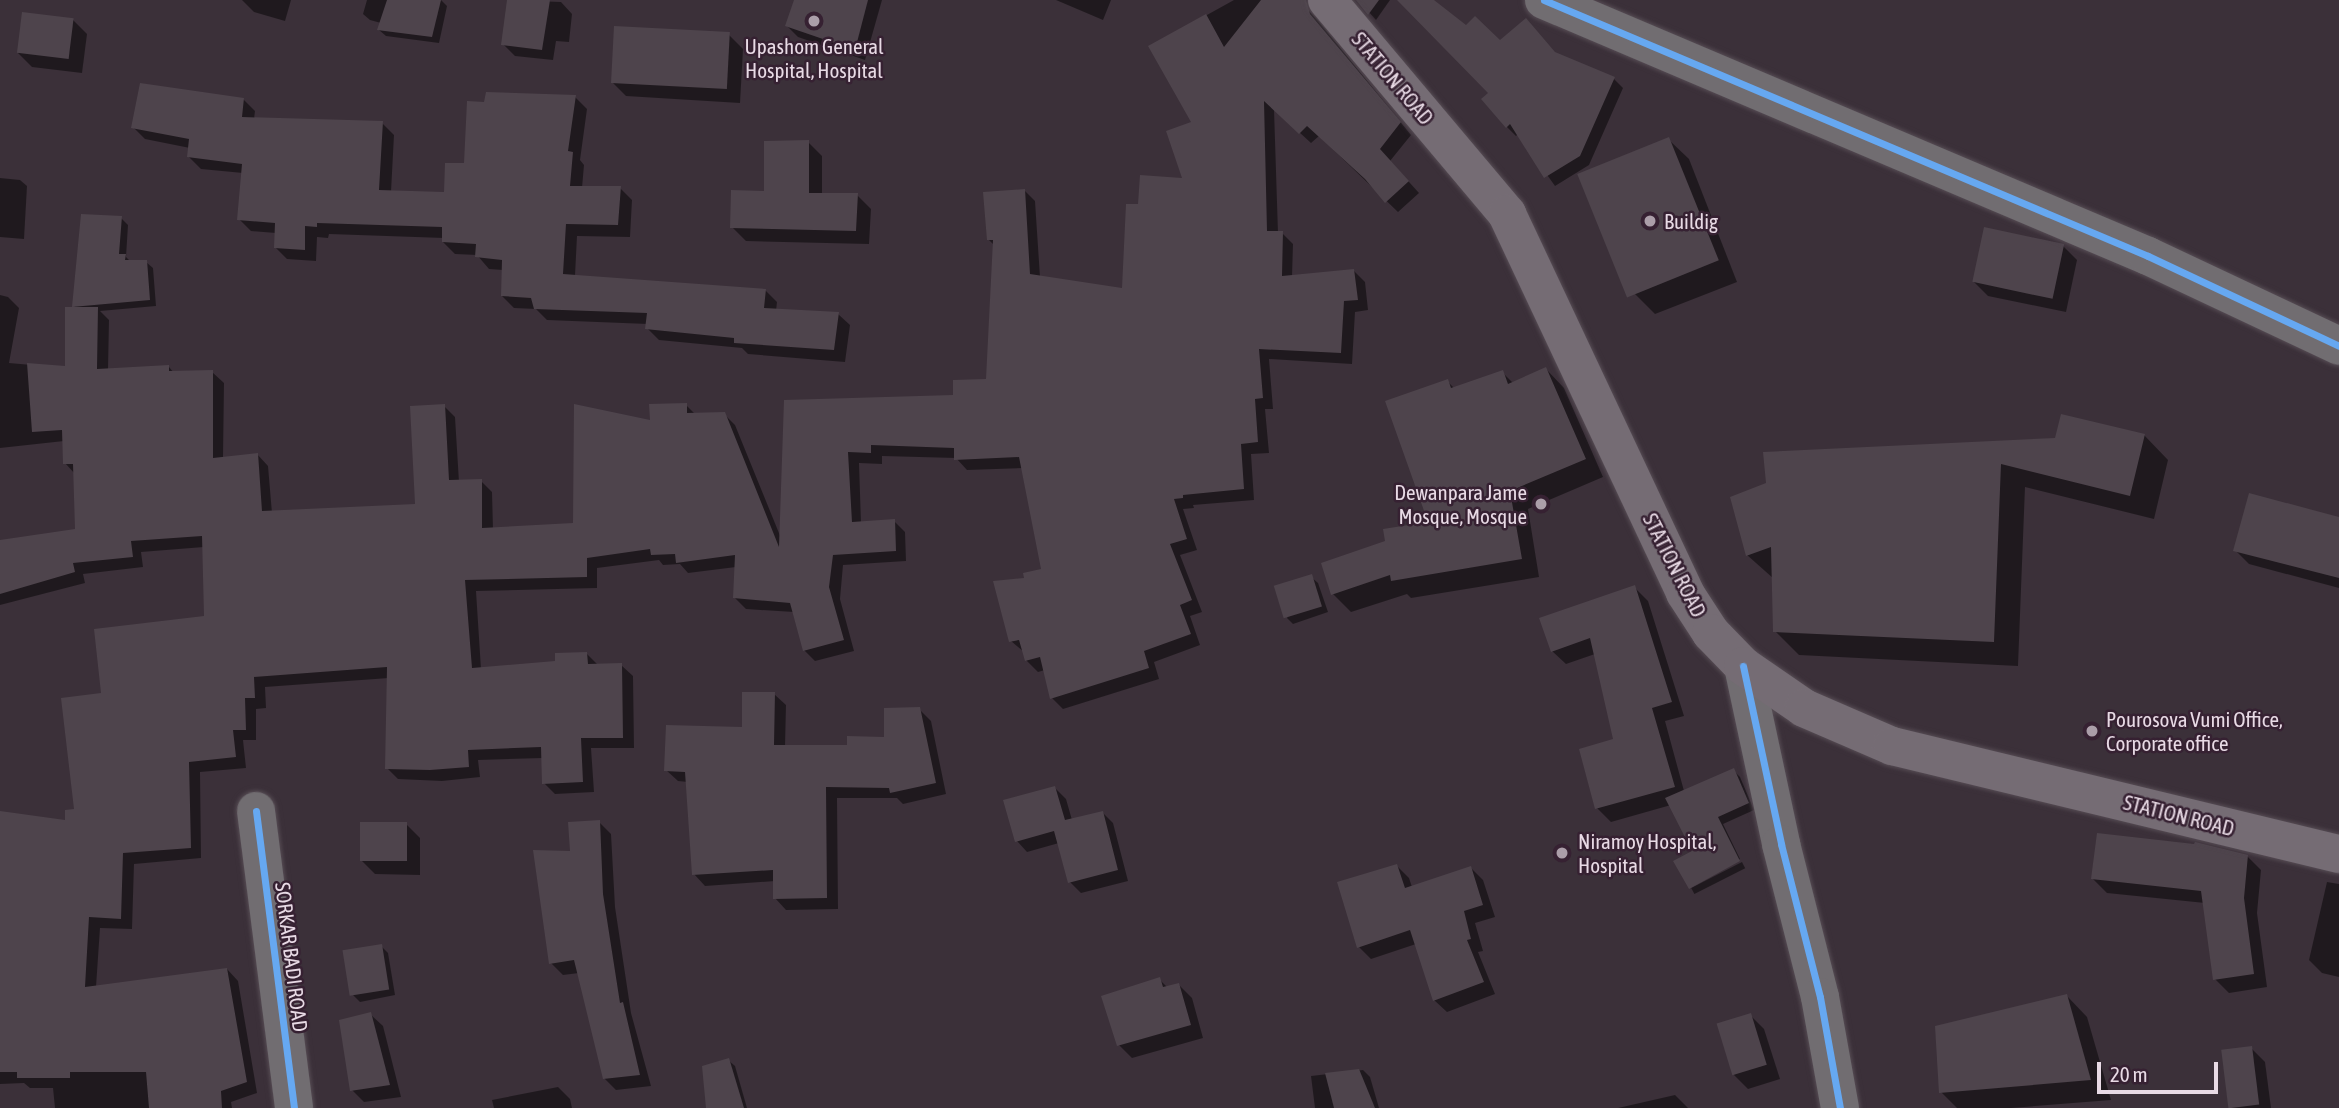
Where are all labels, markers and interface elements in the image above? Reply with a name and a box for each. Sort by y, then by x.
marker: Upashom General Hospital, Hospital [804,11,824,31]
street label: STATION ROAD [1347,26,1439,130]
place label: Upashom General Hospital, Hospital [744,33,884,83]
place label: Buildig [1664,208,1718,234]
marker: Buildig [1642,213,1658,229]
place label: Dewanpara Jame Mosque, Mosque [1394,479,1527,529]
marker: Dewanpara Jame Mosque, Mosque [1533,496,1549,512]
street label: STATION ROAD [1638,509,1712,621]
place label: Pourosova Vumi Office, Corporate office [2106,706,2283,756]
marker: Pourosova Vumi Office, Corporate office [2084,723,2100,739]
street label: STATION ROAD [2121,789,2237,841]
place label: Niramoy Hospital, Hospital [1578,828,1716,878]
marker: Niramoy Hospital, Hospital [1552,843,1572,863]
street label: SORKAR BADI ROAD [270,881,314,1033]
scale bar [2101,1048,2222,1092]
text: 20 m [2110,1062,2148,1086]

